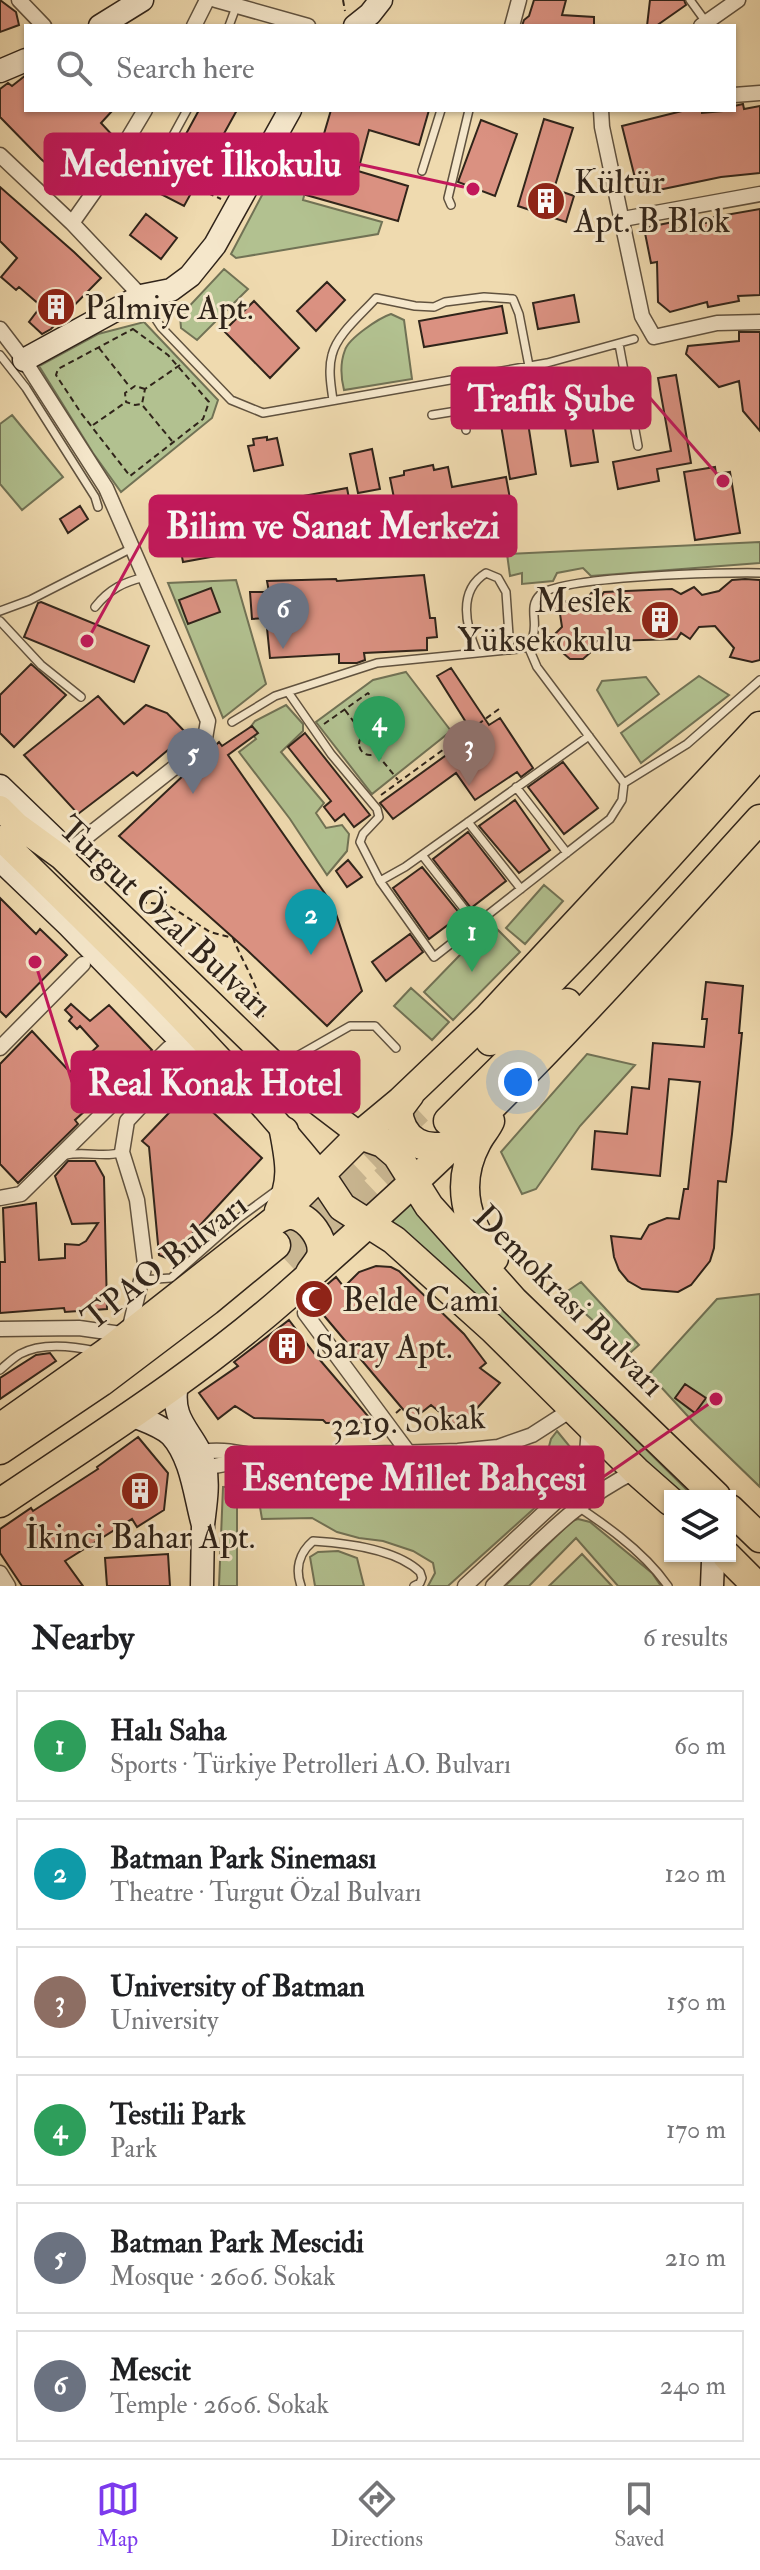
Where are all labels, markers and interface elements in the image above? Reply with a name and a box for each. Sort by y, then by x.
search box [24,24,736,112]
icon: search [52,46,96,90]
text: Search here [116,50,255,87]
callout: Medeniyet İlkokulu [45,134,358,194]
text: Medeniyet İlkokulu [60,141,342,188]
place label: Kültür Apt. B Blok [573,161,730,243]
building icon: Kültür Apt. B Blok [525,180,567,222]
building icon: Palmiye Apt. [35,286,77,328]
place label: Palmiye Apt. [84,287,254,330]
callout: Trafik Şube [452,368,650,428]
text: Trafik Şube [467,377,634,422]
callout: Bilim ve Sanat Merkezi [150,496,516,556]
text: Bilim ve Sanat Merkezi [166,504,500,549]
place label: Meslek Yüksekokulu [458,580,632,662]
pin: 6 [257,583,309,649]
building icon: Meslek Yüksekokulu [639,599,681,641]
pin: 4 [353,696,405,762]
pin: 3 [443,720,495,786]
pin: 5 [167,728,219,794]
street label: Turgut Özal Bulvarı [49,807,281,1027]
pin: 2 [285,889,337,955]
pin: 1 [446,906,498,972]
callout: Real Konak Hotel [72,1052,359,1112]
text: Real Konak Hotel [88,1061,343,1106]
your location [498,1062,538,1102]
street label: TPAO Bulvarı [73,1184,256,1340]
street label: Demokrasi Bulvarı [464,1196,674,1406]
mosque icon: Belde Cami [293,1278,335,1320]
place label: Belde Cami [342,1279,499,1322]
building icon: Saray Apt. [266,1325,308,1367]
place label: Saray Apt. [315,1326,453,1369]
street label: 3219. Sokak [330,1396,487,1447]
callout: Esentepe Millet Bahçesi [226,1447,603,1507]
text: Esentepe Millet Bahçesi [242,1456,587,1501]
building icon: İkinci Bahar Apt. [119,1470,161,1512]
map controls [664,1490,736,1562]
button: layers [664,1490,736,1562]
place label: İkinci Bahar Apt. [25,1516,255,1559]
text: Nearby [32,1617,134,1660]
text: 6 results [643,1622,728,1654]
text: Halı Saha [110,1712,226,1749]
text: 1 [55,1730,65,1762]
text: 60 m [674,1730,726,1762]
text: Sports · Türkiye Petrolleri A.O. Bulvarı [110,1749,511,1781]
text: Batman Park Sineması [110,1840,376,1877]
text: 2 [53,1858,67,1890]
text: 120 m [665,1858,726,1890]
text: Theatre · Turgut Özal Bulvarı [110,1877,421,1909]
text: University of Batman [110,1968,365,2005]
text: 3 [55,1986,65,2018]
text: 150 m [667,1986,726,2018]
text: University [110,2005,218,2037]
text: Testili Park [110,2096,246,2133]
text: 4 [53,2114,67,2146]
text: 170 m [666,2114,726,2146]
text: Park [110,2133,157,2165]
text: Batman Park Mescidi [110,2224,364,2261]
text: 5 [54,2242,66,2274]
text: 210 m [665,2242,726,2274]
text: Mosque · 2606. Sokak [110,2261,336,2293]
text: Mescit [110,2352,191,2389]
text: 6 [53,2370,67,2402]
text: 240 m [660,2370,726,2402]
text: Temple · 2606. Sokak [110,2389,329,2421]
tab: Map [96,2477,140,2553]
tab: Directions [331,2477,423,2553]
tab: Saved [614,2477,664,2553]

